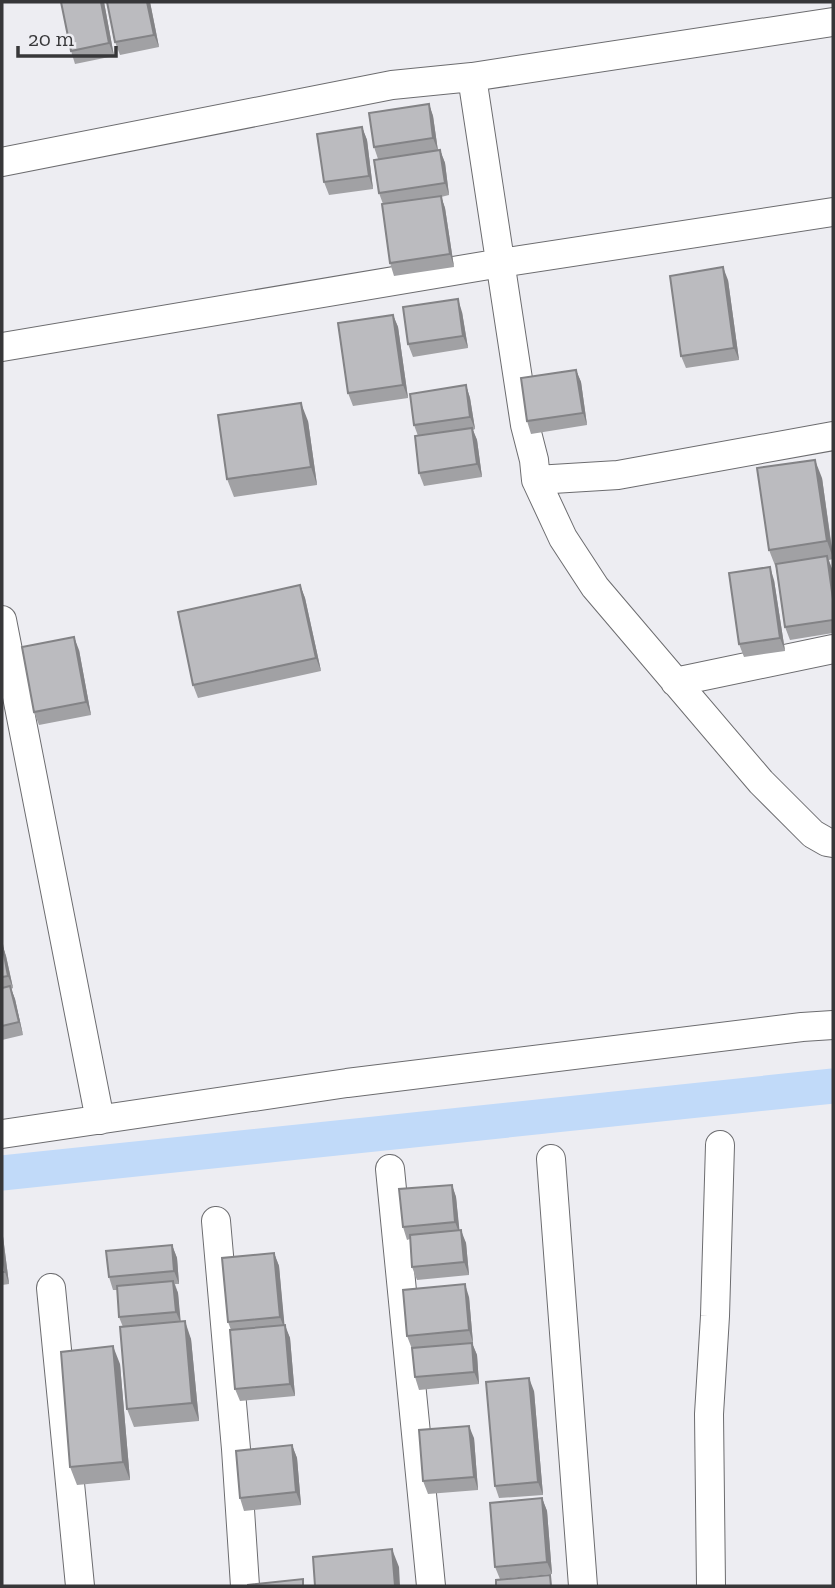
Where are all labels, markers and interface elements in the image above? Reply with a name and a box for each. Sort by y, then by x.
scale bar [18,14,116,58]
text: 20 m [28,26,74,51]

